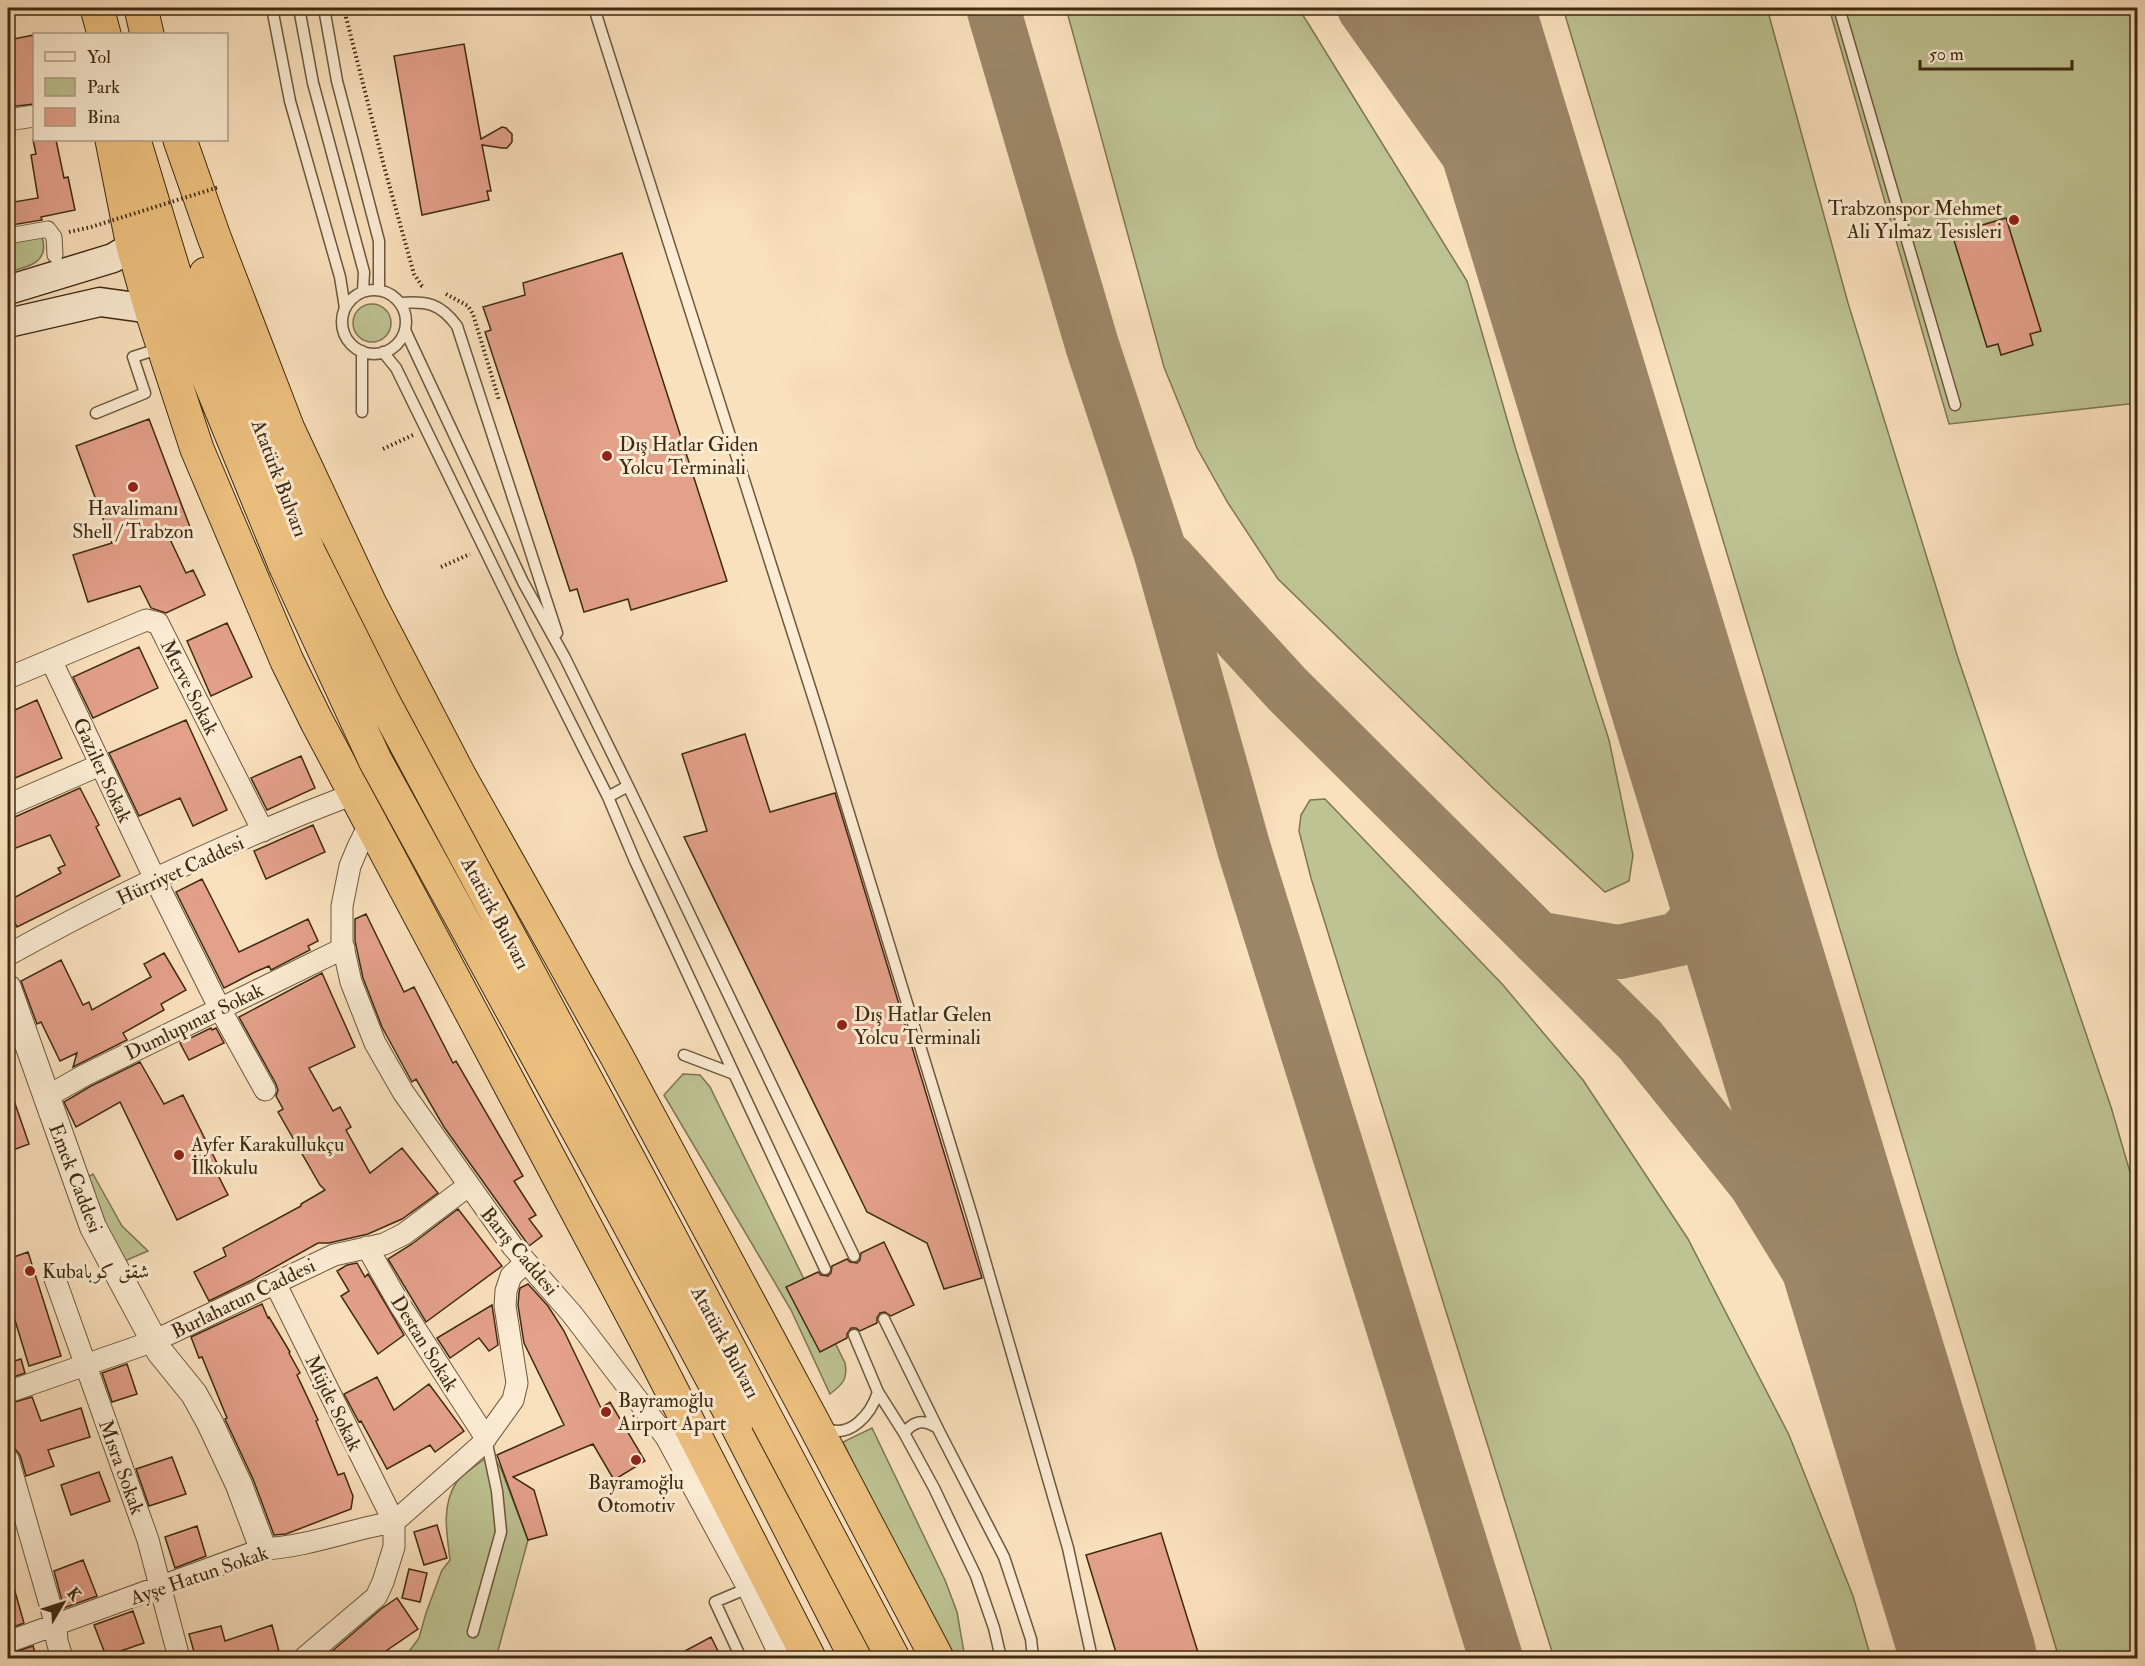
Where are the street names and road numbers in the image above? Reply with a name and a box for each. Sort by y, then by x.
street label: Atatürk Bulvarı [245,415,313,540]
street label: Merve Sokak [155,635,224,740]
street label: Gaziler Sokak [67,714,138,827]
street label: Hürriyet Caddesi [113,830,248,911]
street label: Atatürk Bulvarı [455,852,536,974]
street label: Dumlupınar Sokak [121,977,268,1067]
street label: Emek Caddesi [43,1120,108,1236]
street label: Barış Caddesi [475,1202,564,1301]
street label: Burlahatun Caddesi [167,1253,319,1344]
street label: Atatürk Bulvarı [685,1281,766,1403]
street label: Destan Sokak [385,1291,464,1396]
street label: Müjde Sokak [299,1351,368,1456]
street label: Mısra Sokak [93,1416,150,1518]
street label: Ayşe Hatun Sokak [126,1540,272,1611]

